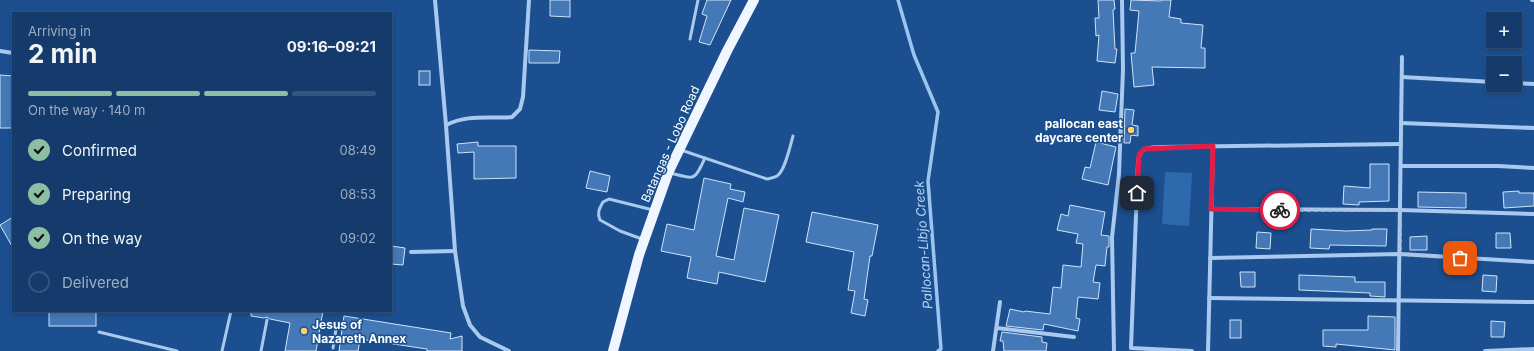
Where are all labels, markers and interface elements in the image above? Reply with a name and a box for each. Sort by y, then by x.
map controls [1486,12,1522,92]
button: + [1486,12,1522,48]
text: Arriving in [28,23,91,39]
text: 09:16–09:21 [287,37,376,56]
text: 2 min [28,38,98,69]
button: − [1486,56,1522,92]
street label: Batangas - Lobo Road [638,83,702,205]
text: On the way · 140 m [28,102,146,118]
place label: pallocan east daycare center [1035,116,1124,145]
marker: pallocan east daycare center [1126,125,1136,135]
icon: check [28,139,50,161]
text: Confirmed [62,141,137,160]
text: 08:49 [340,142,376,158]
pin [1120,176,1154,210]
water label: Pallocan-Libjo Creek [910,179,935,310]
icon: home [1126,182,1148,204]
icon: check [28,183,50,205]
text: Preparing [62,185,131,204]
text: 08:53 [340,186,376,202]
courier [1260,190,1300,230]
icon: bike [1269,199,1291,221]
icon: check [28,227,50,249]
text: On the way [62,229,142,248]
text: 09:02 [340,230,376,246]
pin [1443,241,1477,275]
icon: bag [1449,247,1471,269]
text: Delivered [62,273,129,292]
place label: Jesus of Nazareth Annex [312,317,406,346]
marker: Jesus of Nazareth Annex [299,326,309,336]

